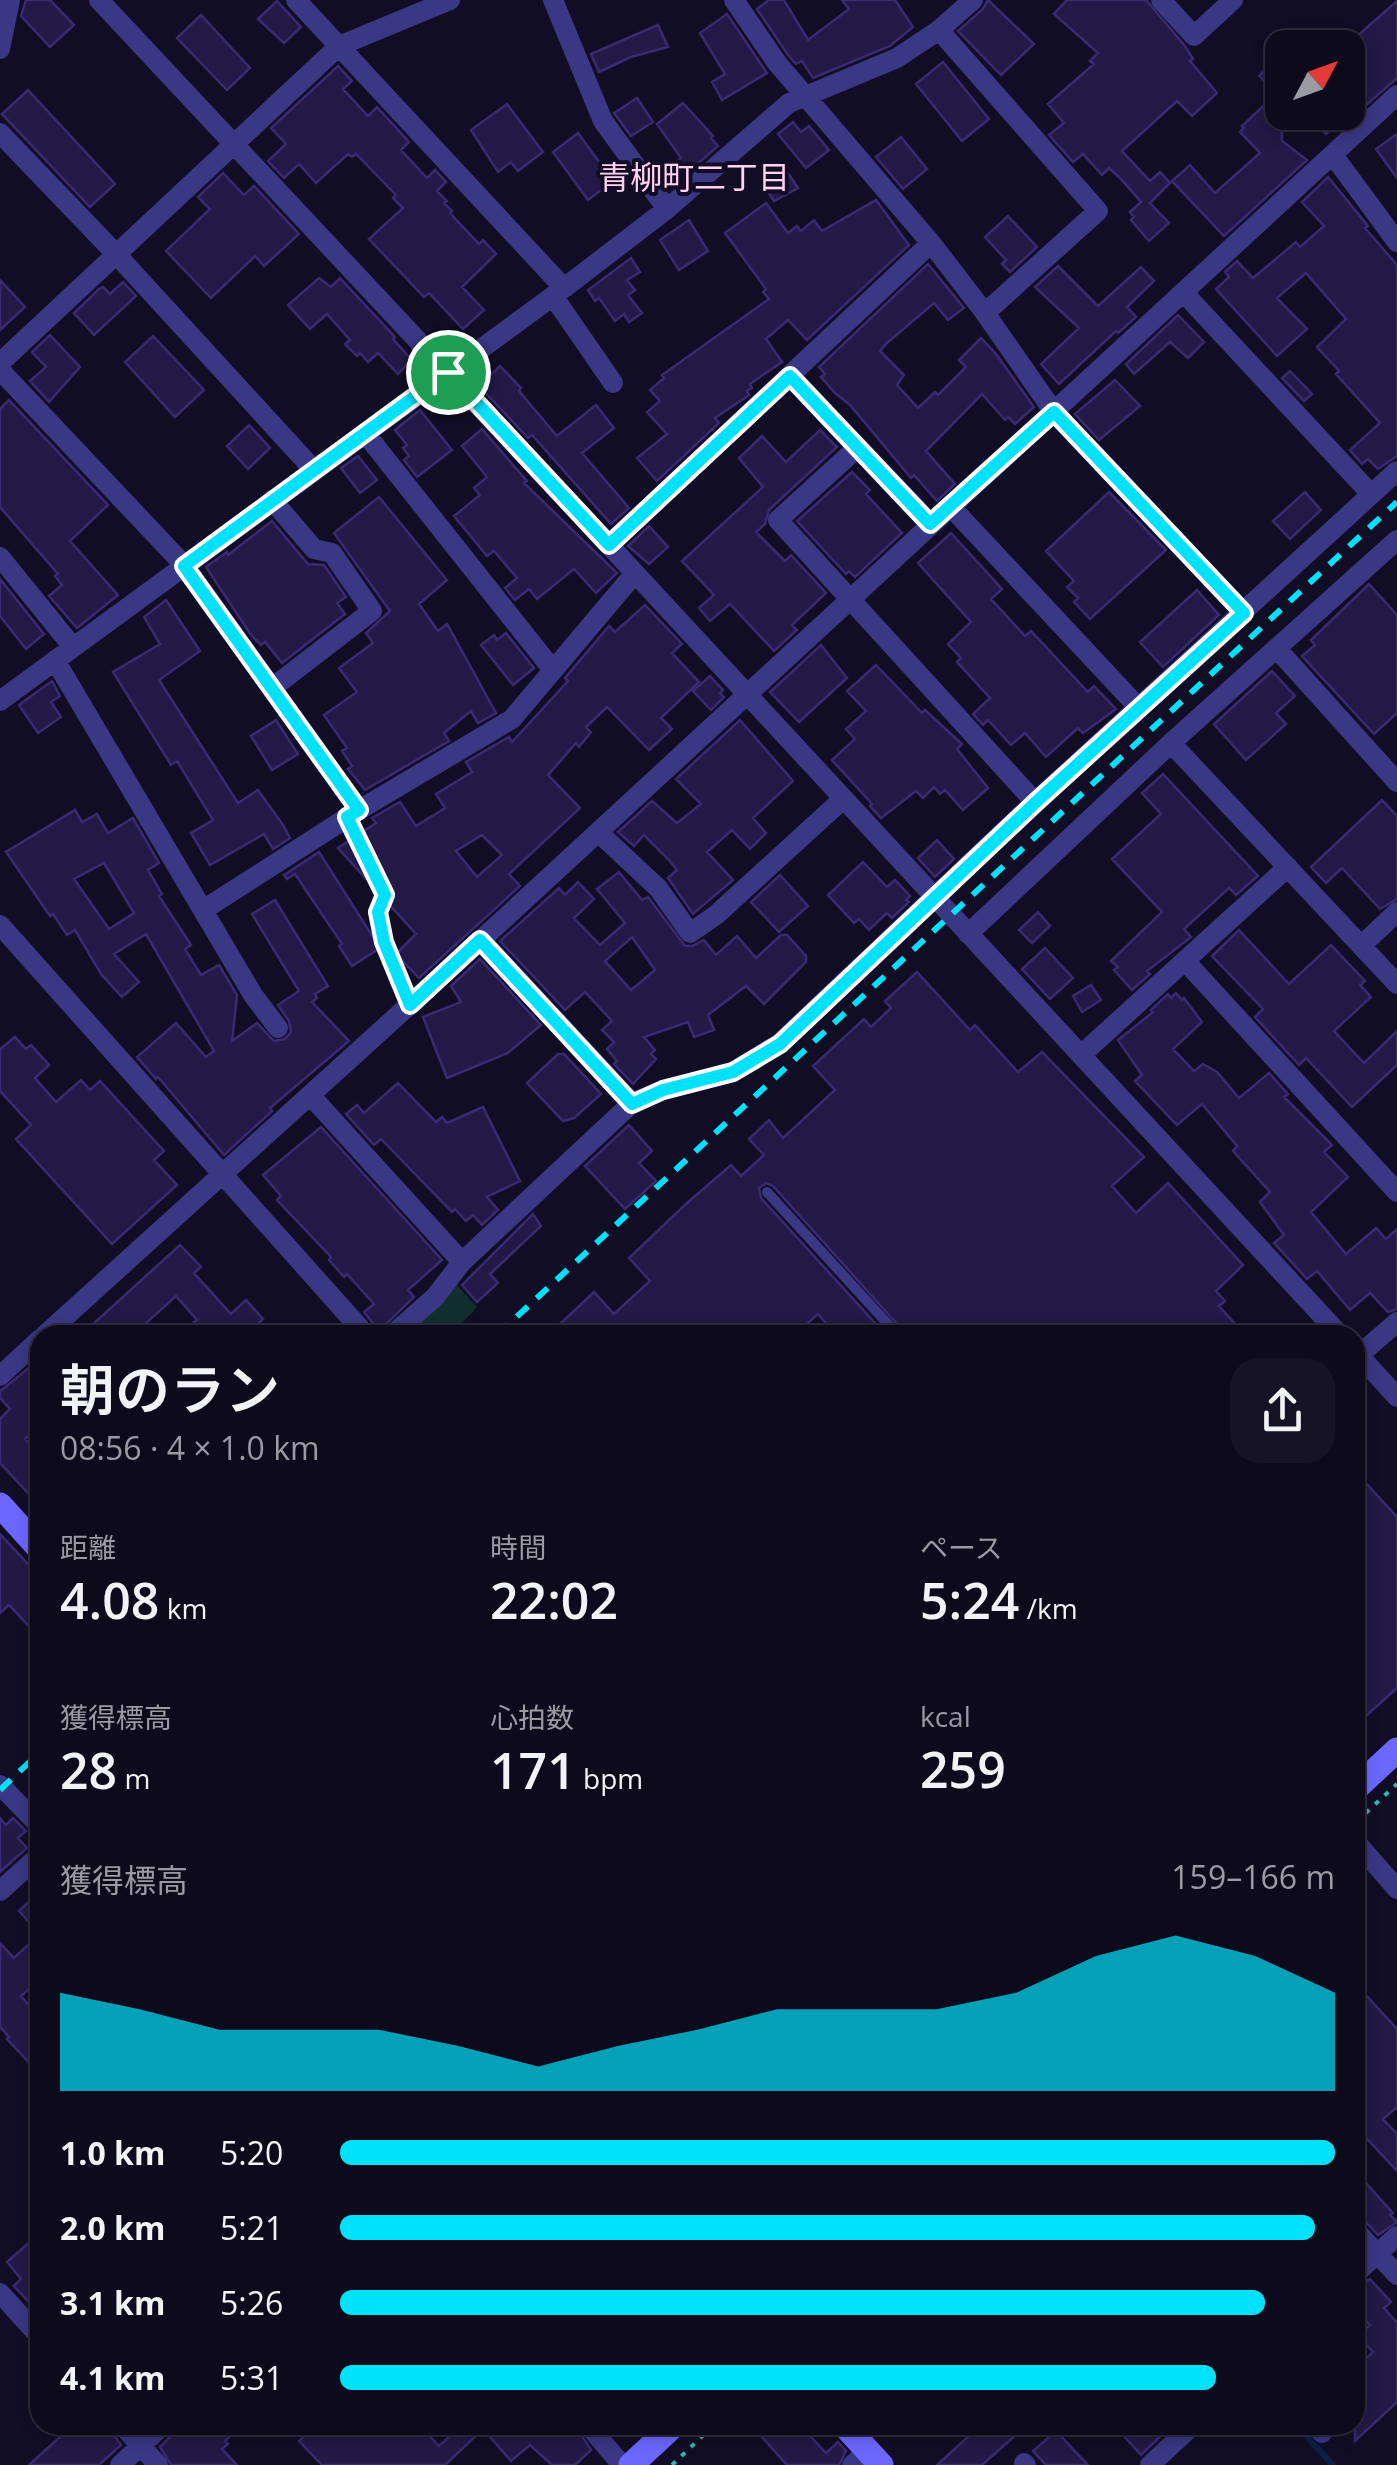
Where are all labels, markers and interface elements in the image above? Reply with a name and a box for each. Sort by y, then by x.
north arrow [1265,30,1365,130]
map controls [1265,30,1365,130]
district label: 青柳町二丁目 [598,155,790,198]
pin [406,330,491,415]
icon: arrive [421,345,476,400]
text: 朝のラン [60,1351,280,1426]
button: share [1230,1358,1335,1463]
text: 08:56 · 4 × 1.0 km [60,1426,320,1469]
text: 距離 [60,1528,116,1566]
text: 時間 [490,1528,546,1566]
text: ペース [920,1528,1003,1566]
text: 4.08 [60,1566,159,1634]
text: 22:02 [490,1566,618,1634]
text: 5:24 [920,1566,1019,1634]
text: km [159,1589,207,1627]
text: /km [1019,1589,1078,1627]
text: kcal [920,1697,971,1735]
text: 獲得標高 [60,1698,172,1736]
text: 心拍数 [490,1698,574,1736]
text: 259 [920,1735,1006,1803]
text: 28 [60,1736,117,1804]
text: 171 [490,1736,576,1804]
text: m [117,1759,150,1797]
text: bpm [576,1759,643,1797]
text: 159–166 m [1171,1855,1335,1898]
text: 獲得標高 [60,1858,188,1901]
text: 1.0 km [60,2131,165,2174]
text: 5:20 [220,2131,283,2174]
text: 2.0 km [60,2206,165,2249]
text: 5:21 [220,2206,283,2249]
text: 3.1 km [60,2281,165,2324]
text: 5:26 [220,2281,283,2324]
text: 4.1 km [60,2356,165,2399]
text: 5:31 [220,2356,283,2399]

